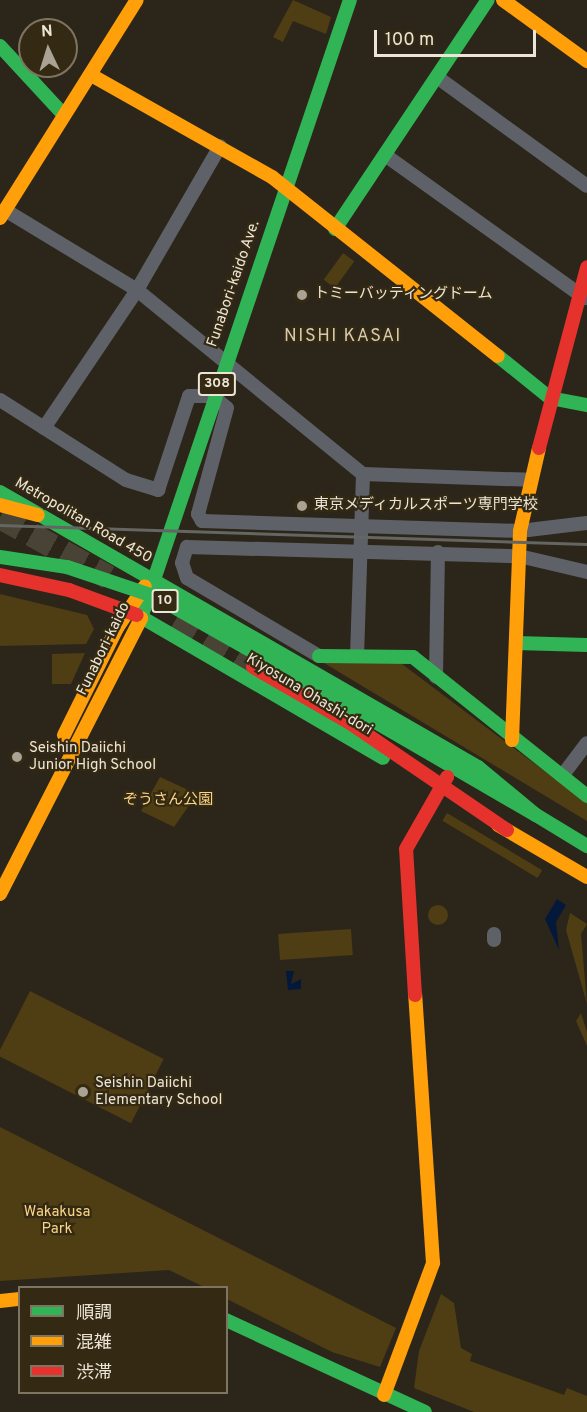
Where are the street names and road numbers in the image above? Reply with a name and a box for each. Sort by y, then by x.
street label: Funabori-kaido Ave. [204,218,264,350]
road number: 308 [198,373,236,395]
street label: Metropolitan Road 450 [11,474,155,568]
road number: 10 [152,590,178,612]
street label: Funabori-kaido [74,599,134,699]
street label: Kiyosuna Ohashi-dori [243,650,375,740]

